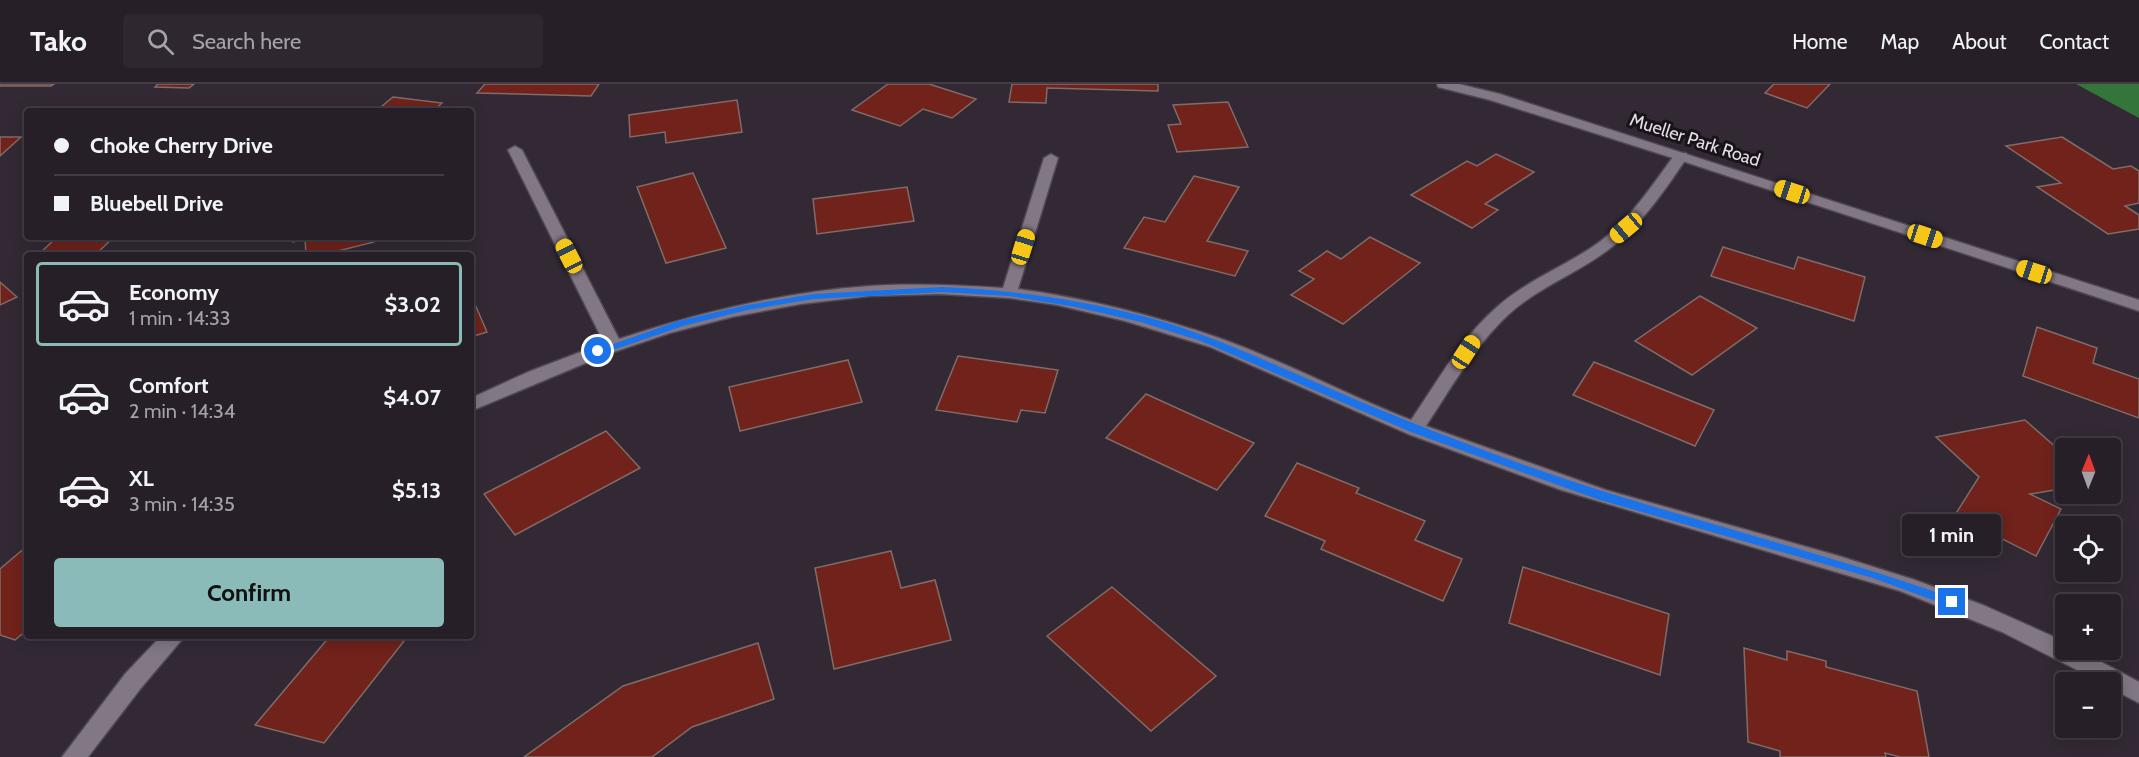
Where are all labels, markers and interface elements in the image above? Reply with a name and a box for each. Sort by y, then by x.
search box [123,14,543,68]
text: Tako [30,24,87,58]
icon: search [144,25,177,58]
text: Search here [192,28,301,55]
text: Home [1792,29,1848,54]
text: Map [1881,29,1919,54]
text: About [1952,29,2006,54]
text: Contact [2039,29,2109,54]
street label: Mueller Park Road [1627,109,1763,171]
text: Choke Cherry Drive [90,132,273,159]
car [1772,178,1812,206]
text: Bluebell Drive [90,190,223,217]
car [1606,210,1646,246]
car [1905,222,1945,250]
car [1009,227,1037,267]
car [553,236,585,276]
car [2014,258,2054,286]
icon: car [57,277,111,331]
text: Economy [129,279,219,306]
text: $3.02 [385,291,441,318]
text: 1 min · 14:33 [129,306,231,330]
car [1449,332,1483,372]
route start [584,337,611,364]
icon: car [57,370,111,424]
text: Comfort [129,372,208,399]
text: $4.07 [383,384,441,411]
text: 2 min · 14:34 [129,399,235,423]
north arrow [2055,438,2121,504]
map controls [2055,438,2121,738]
icon: car [57,463,111,517]
text: XL [129,465,154,492]
text: $5.13 [392,477,441,504]
text: 3 min · 14:35 [129,492,235,516]
callout: 1 min [1902,515,2002,557]
button: locate [2055,516,2121,582]
text: 1 min [1929,523,1974,547]
button: Confirm [54,558,444,627]
route end [1938,588,1965,615]
button: + [2055,594,2121,660]
button: − [2055,672,2121,738]

